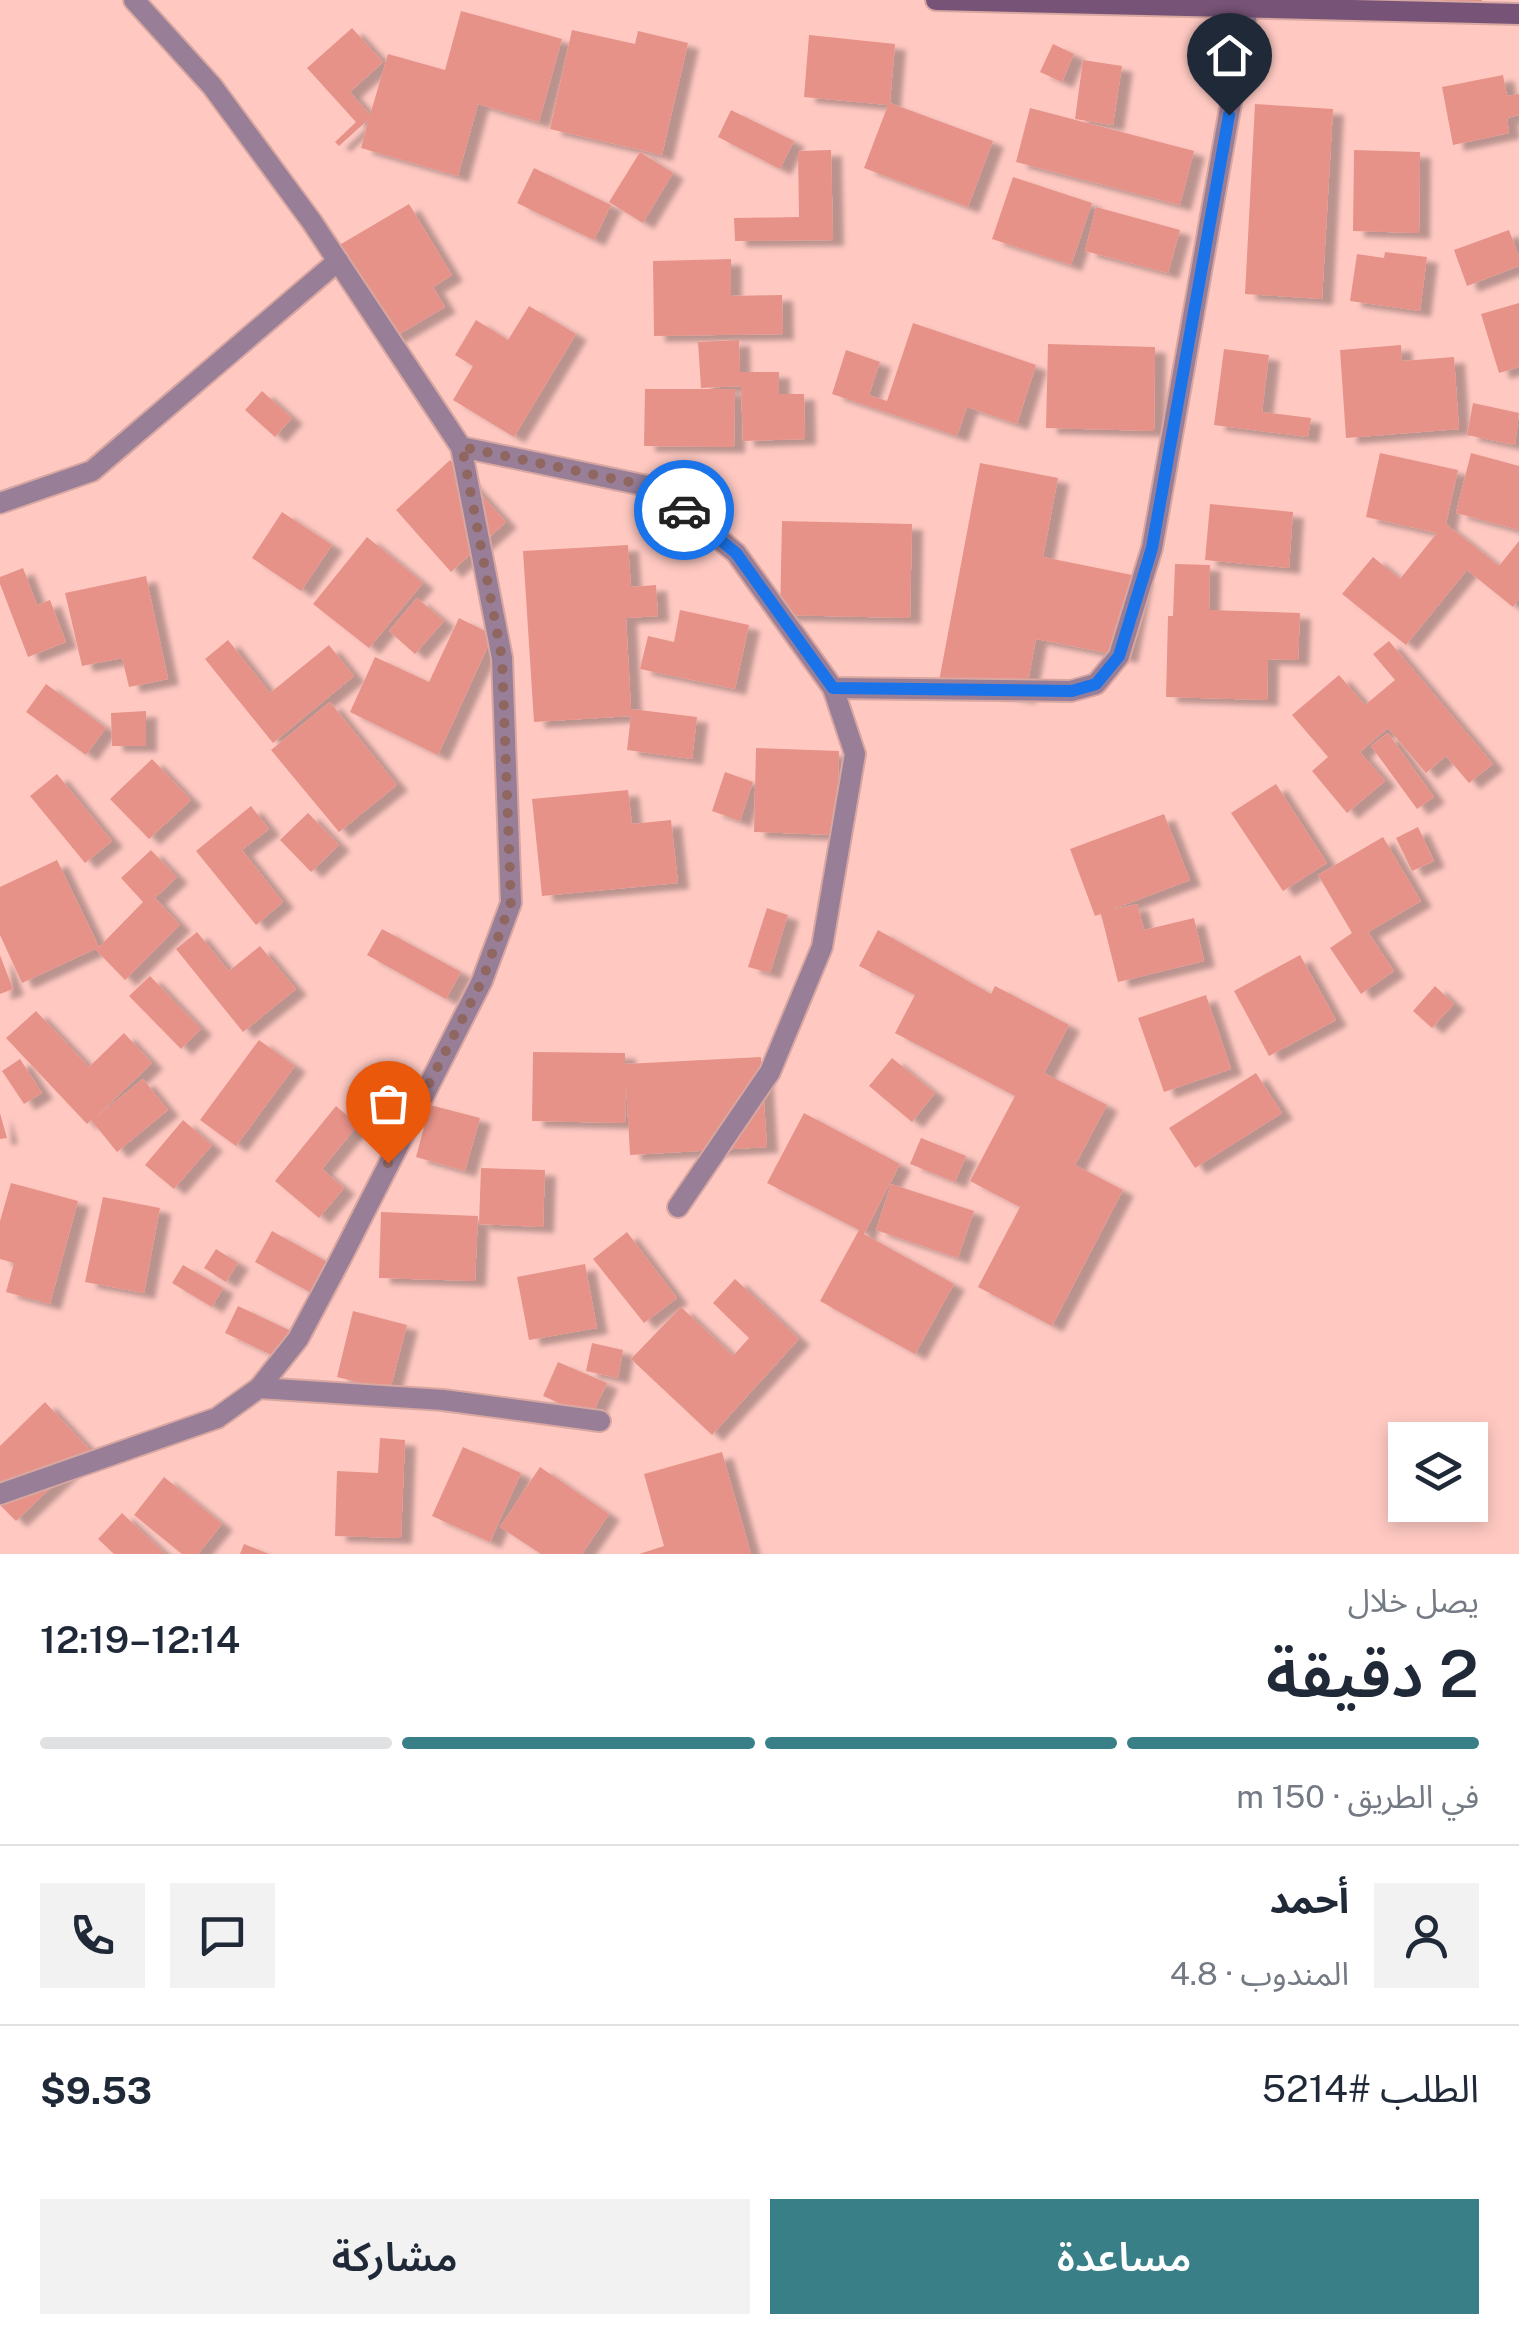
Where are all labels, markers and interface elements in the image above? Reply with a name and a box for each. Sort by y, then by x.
pin [1187,13,1272,116]
icon: home [1202,28,1257,83]
courier [634,460,734,560]
icon: car [657,483,712,538]
pin [346,1061,431,1164]
icon: bag [361,1076,416,1131]
map controls [1388,1422,1488,1522]
button: layers [1388,1422,1488,1522]
text: يصل خلال [1348,1582,1479,1619]
text: 12:14–12:19 [40,1617,240,1662]
text: 2 دقيقة [1266,1635,1479,1712]
text: في الطريق · 150 m [1236,1778,1479,1815]
text: أحمد [1269,1877,1349,1922]
button: phone [40,1883,145,1988]
button: chat [170,1883,275,1988]
button: person [1374,1883,1479,1988]
text: المندوب · 4.8 [1170,1955,1349,1992]
text: الطلب #5214 [1262,2066,1479,2111]
text: $9.53 [40,2068,152,2113]
button: مشاركة [40,2199,750,2314]
button: مساعدة [770,2199,1479,2314]

